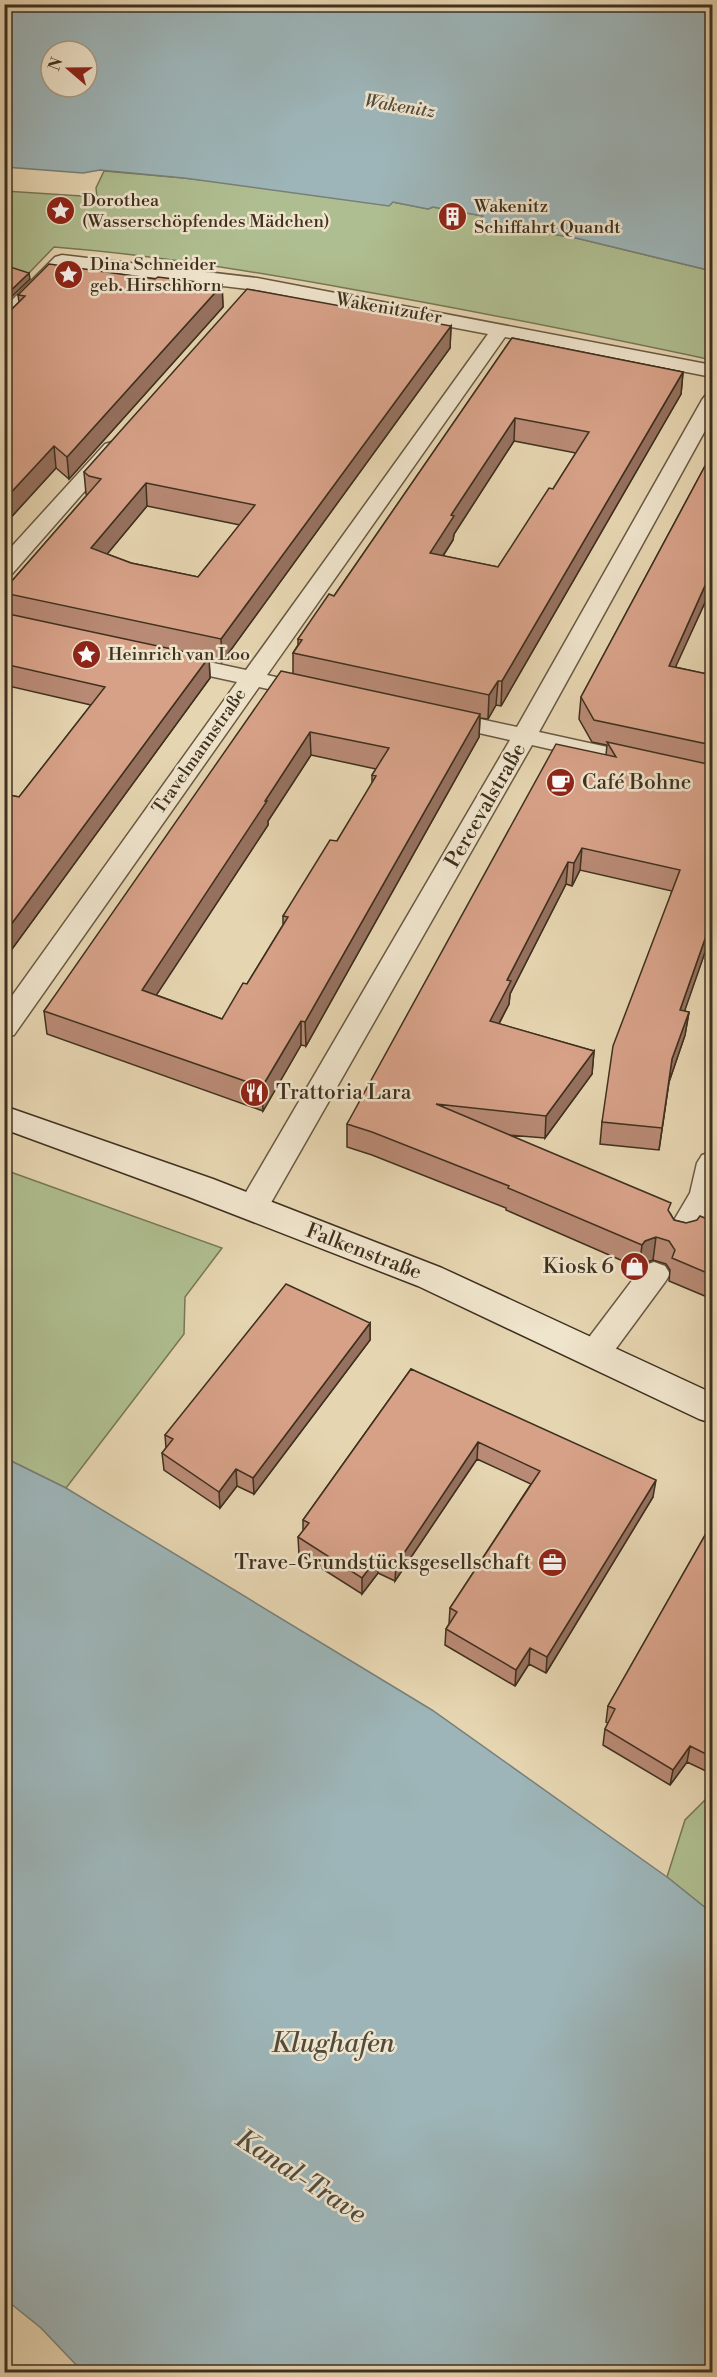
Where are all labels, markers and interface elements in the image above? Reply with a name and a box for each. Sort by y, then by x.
north arrow [39,39,99,99]
text: N [44,55,68,74]
water label: Wakenitz [363,90,438,124]
place label: Dorothea (Wasserschöpfendes Mädchen) [82,189,330,233]
place icon: Dorothea (Wasserschöpfendes Mädchen) [45,194,77,226]
place label: Wakenitz Schiffahrt Quandt [473,195,621,239]
building icon: Wakenitz Schiffahrt Quandt [437,200,469,232]
place label: Dina Schneider geb. Hirschhorn [90,253,222,297]
place icon: Dina Schneider geb. Hirschhorn [53,258,85,290]
street label: Wakenitzufer [333,288,444,329]
place icon: Heinrich van Loo [71,638,103,670]
place label: Heinrich van Loo [108,643,250,666]
street label: Travelmannstraße [147,684,251,819]
street label: Percevalstraße [440,739,532,872]
cafe icon: Café Bohne [545,766,577,798]
place label: Café Bohne [582,770,691,796]
restaurant icon: Trattoria Lara [239,1076,271,1108]
place label: Trattoria Lara [276,1080,412,1106]
street label: Falkenstraße [302,1218,425,1286]
shop icon: Kiosk 6 [619,1250,651,1282]
place label: Kiosk 6 [543,1254,614,1280]
office icon: Trave-Grundstücksgesellschaft [536,1546,568,1578]
place label: Trave-Grundstücksgesellschaft [234,1550,532,1576]
water label: Klughafen [271,2027,396,2061]
water label: Kanal-Trave [229,2122,373,2232]

